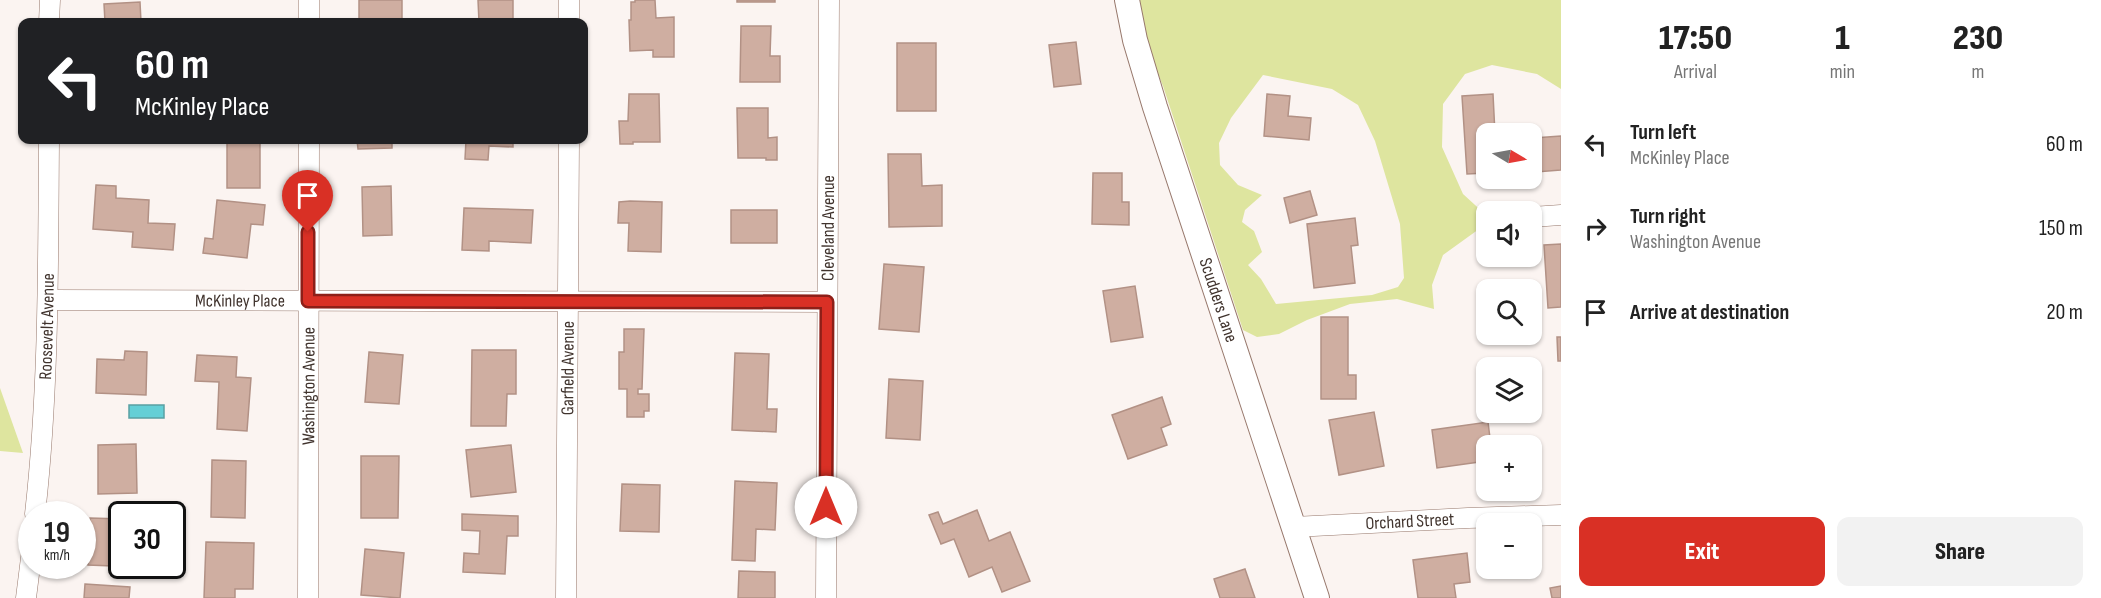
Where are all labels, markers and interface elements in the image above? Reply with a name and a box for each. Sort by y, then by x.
text: 17:50 [1659,17,1732,60]
text: 1 [1835,17,1850,60]
text: 230 [1953,17,2003,60]
text: 60 m [135,40,209,91]
icon: left [36,42,114,120]
text: Arrival [1674,60,1717,84]
text: min [1830,60,1855,84]
text: m [1972,60,1984,84]
text: McKinley Place [135,91,269,123]
text: Turn left [1630,119,1696,146]
north arrow [1476,123,1542,189]
map controls [1476,123,1542,579]
icon: left [1579,128,1612,161]
text: 60 m [2046,131,2083,158]
text: McKinley Place [1630,146,1730,170]
pin [282,170,333,232]
street label: Cleveland Avenue [818,175,839,281]
icon: arrive [291,179,324,212]
button: sound [1476,201,1542,267]
text: Turn right [1630,203,1706,230]
icon: right [1579,212,1612,245]
text: 150 m [2039,215,2083,242]
text: Washington Avenue [1630,230,1761,254]
street label: Scudders Lane [1195,255,1242,345]
street label: Roosevelt Avenue [35,273,59,380]
button: search [1476,279,1542,345]
street label: McKinley Place [195,290,285,312]
icon: arrive [1579,296,1612,329]
text: Arrive at destination [1630,299,1789,326]
text: 20 m [2047,299,2083,326]
street label: Garfield Avenue [557,321,579,415]
street label: Washington Avenue [298,327,320,445]
button: layers [1476,357,1542,423]
button: + [1476,435,1542,501]
position arrow [794,475,858,539]
speed limit sign: 30 [108,501,186,579]
street label: Orchard Street [1365,509,1455,534]
button: − [1476,513,1542,579]
text: 19 [44,515,70,551]
button: Exit [1579,517,1825,586]
button: Share [1837,517,2083,586]
text: km/h [44,546,70,565]

